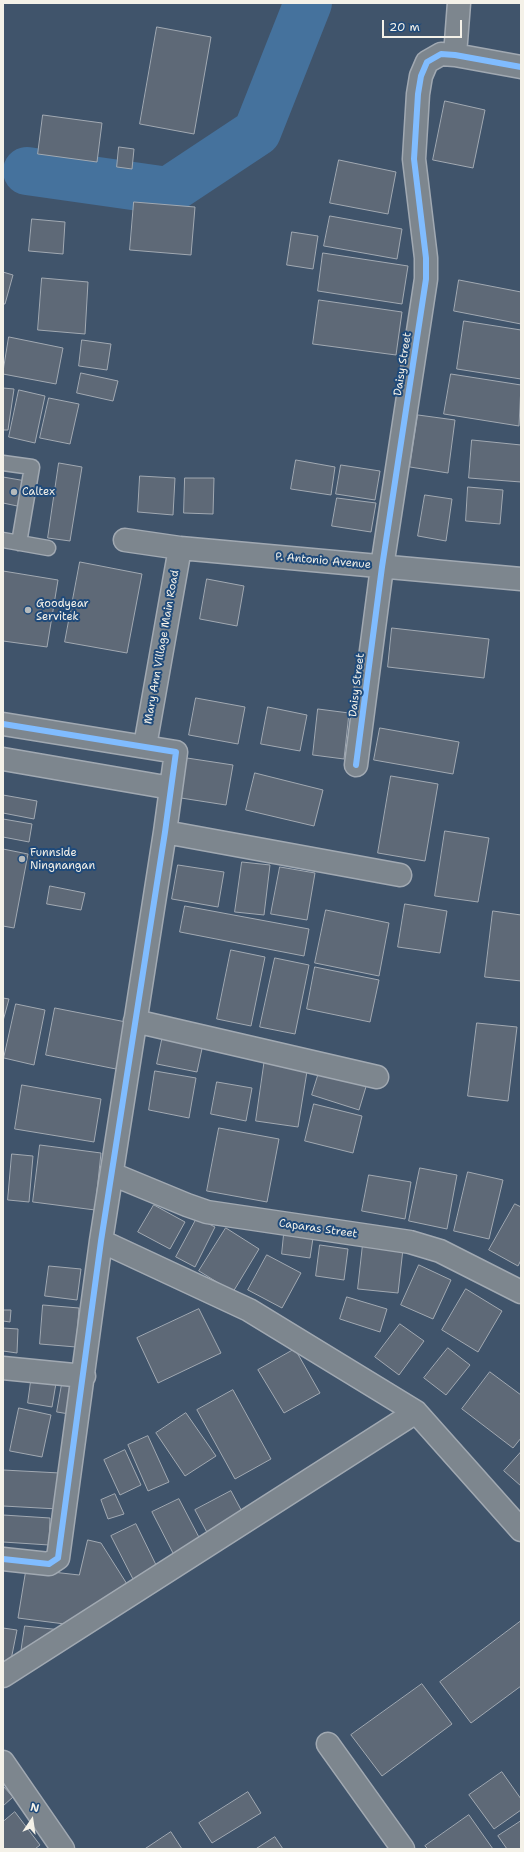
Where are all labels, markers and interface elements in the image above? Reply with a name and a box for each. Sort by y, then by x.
scale bar [384,12,464,38]
text: 20 m [389,19,420,35]
street label: Daisy Street [391,331,415,397]
place label: Caltex [22,485,55,499]
marker: Caltex [9,487,19,497]
street label: P. Antonio Avenue [275,550,371,572]
street label: Mary Ann Village Main Road [142,569,182,725]
place label: Goodyear Servitek [36,597,89,623]
marker: Goodyear Servitek [23,605,33,615]
street label: Daisy Street [347,652,367,718]
place label: Funnside Ningnangan [30,846,95,872]
marker: Funnside Ningnangan [17,854,27,864]
street label: Caparas Street [278,1217,358,1241]
north arrow [12,1800,52,1840]
text: N [29,1800,41,1816]

